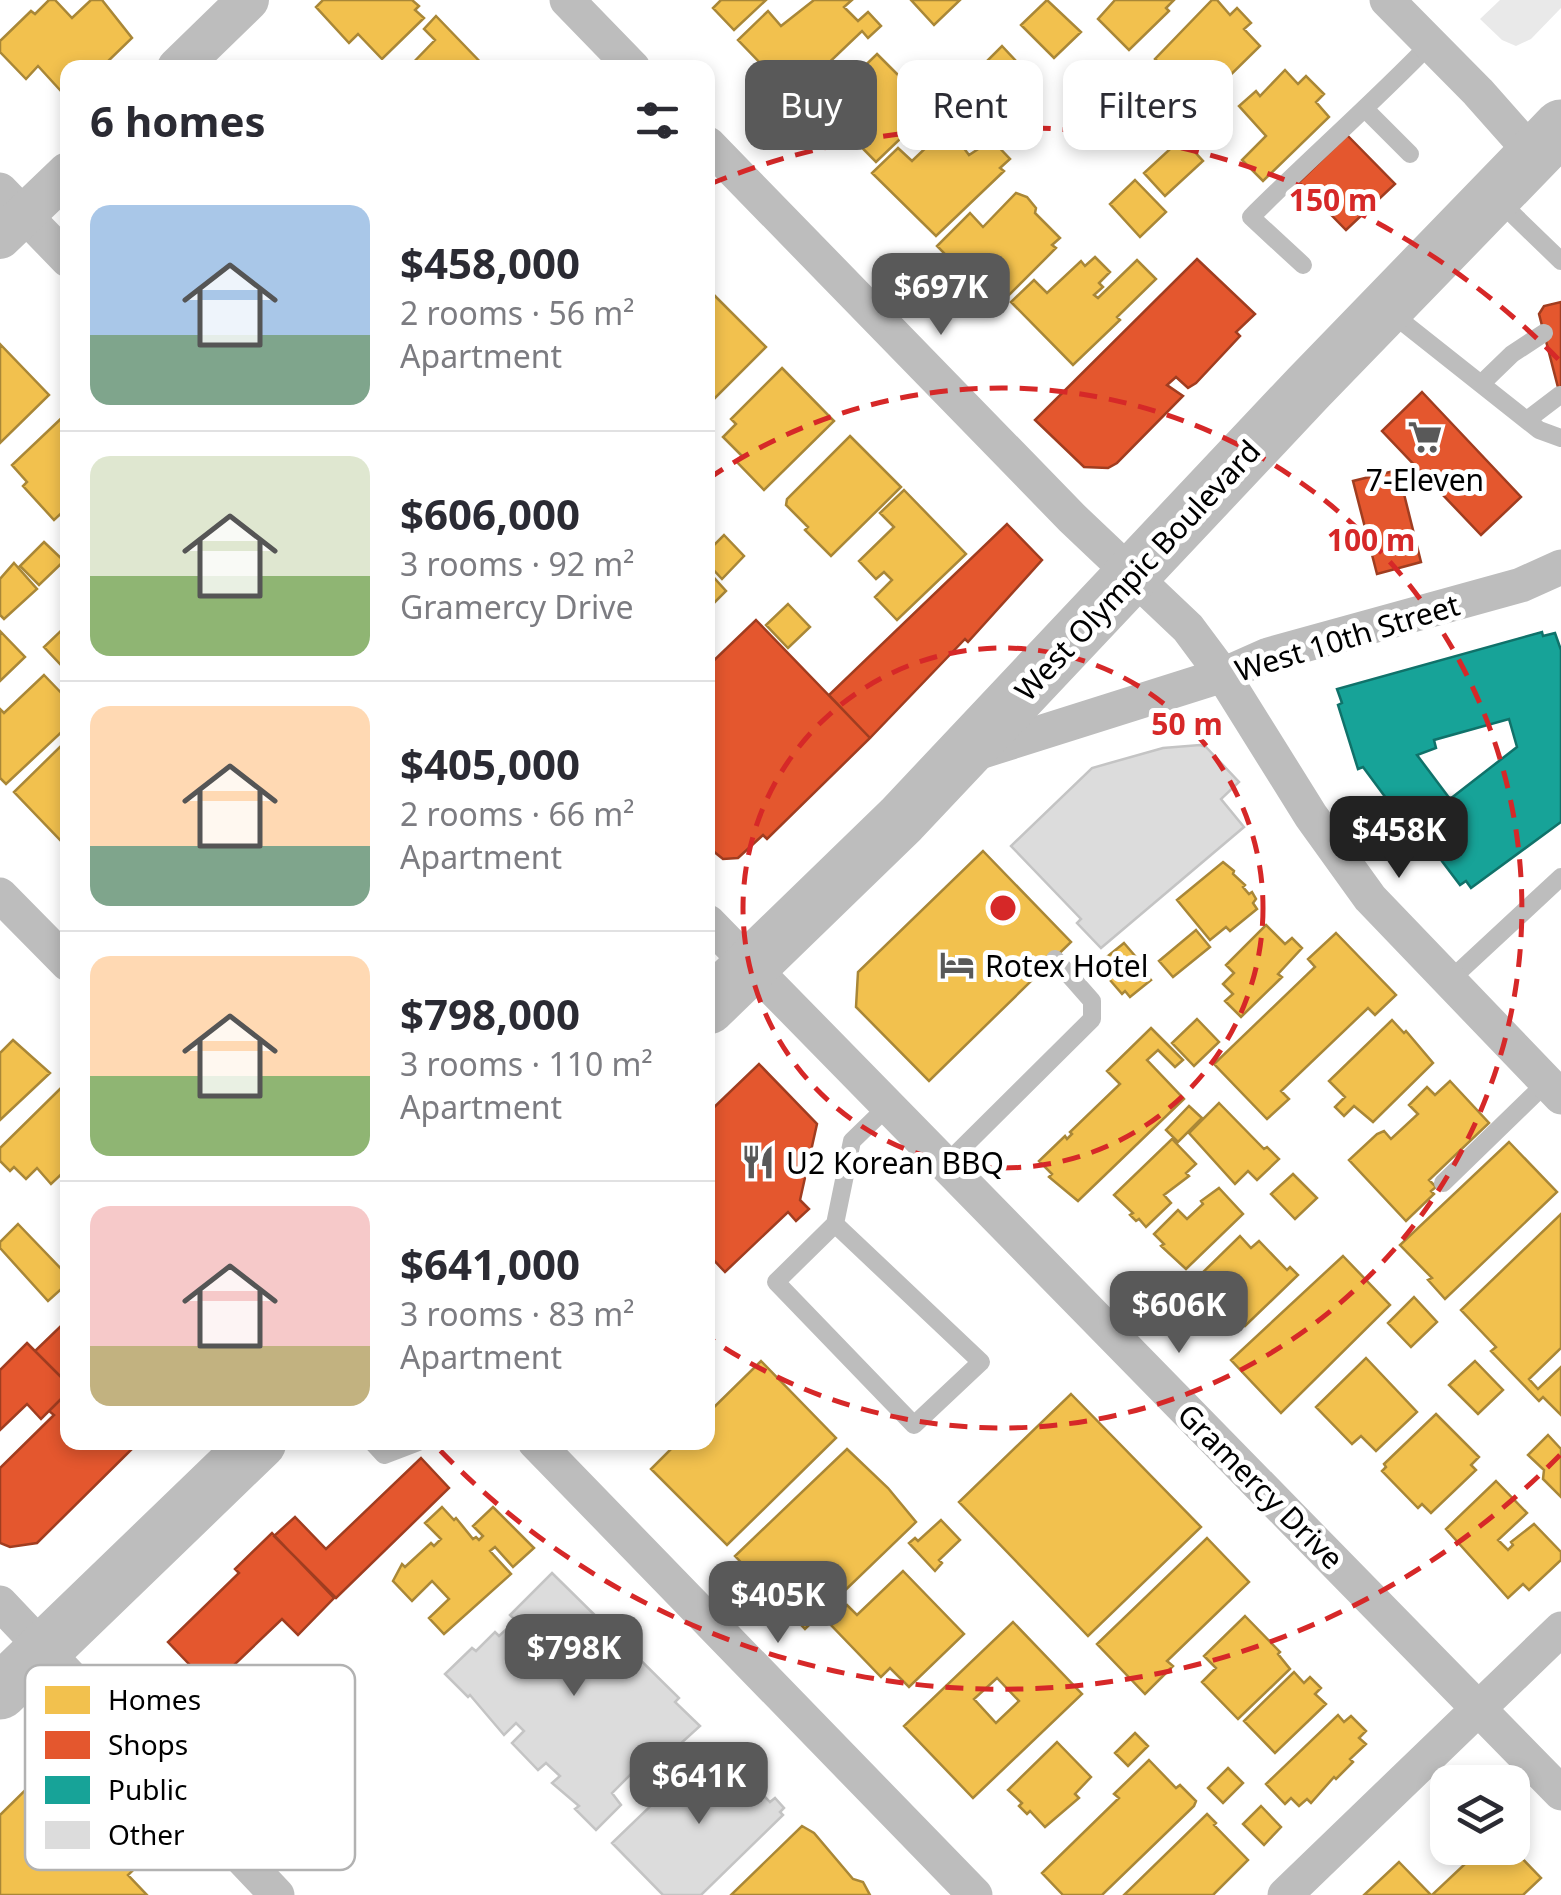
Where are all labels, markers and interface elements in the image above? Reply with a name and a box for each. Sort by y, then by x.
chip: Buy [745,60,877,150]
chip: Rent [897,60,1043,150]
chip: Filters [1063,60,1233,150]
text: 6 homes [90,92,266,149]
icon: filters [630,93,685,148]
text: 150 m [1289,179,1377,220]
text: $458,000 [400,234,580,291]
icon: home [170,245,290,365]
pin: $697K [871,253,1011,338]
text: $697K [894,264,988,307]
text: 2 rooms · 56 m² [400,291,634,334]
text: Apartment [400,334,562,377]
supermarket icon: 7-Eleven [1406,418,1444,456]
street label: West Olympic Boulevard [1005,431,1269,709]
place label: 7-Eleven [1366,459,1484,500]
text: $606,000 [400,485,580,542]
icon: home [170,496,290,616]
text: 100 m [1327,519,1415,560]
text: 3 rooms · 92 m² [400,542,634,585]
street label: West 10th Street [1230,583,1464,691]
text: Gramercy Drive [400,585,634,628]
text: 50 m [1151,703,1223,744]
text: $405,000 [400,735,580,792]
icon: home [170,746,290,866]
text: 2 rooms · 66 m² [400,792,634,835]
pin: $458K [1329,796,1469,881]
text: $458K [1352,807,1446,850]
text: Apartment [400,835,562,878]
centre of rings [985,890,1021,926]
place label: Rotex Hotel [985,945,1149,986]
hotel icon: Rotex Hotel [938,946,976,984]
text: $798,000 [400,985,580,1042]
icon: home [170,996,290,1116]
text: 3 rooms · 110 m² [400,1042,653,1085]
text: Apartment [400,1085,562,1128]
place label: U2 Korean BBQ [786,1142,1004,1183]
restaurant icon: U2 Korean BBQ [739,1143,777,1181]
text: $641,000 [400,1235,580,1292]
icon: home [170,1246,290,1366]
pin: $606K [1109,1271,1249,1356]
text: $606K [1132,1282,1226,1325]
text: 3 rooms · 83 m² [400,1292,634,1335]
text: Apartment [400,1335,562,1378]
street label: Gramercy Drive [1169,1394,1353,1578]
pin: $405K [708,1561,848,1646]
text: $405K [731,1572,825,1615]
pin: $798K [504,1614,644,1699]
text: $798K [527,1625,621,1668]
legend [25,1665,355,1870]
text: Homes [108,1680,201,1718]
text: Shops [108,1725,188,1763]
pin: $641K [629,1742,769,1827]
text: $641K [652,1753,746,1796]
map controls [1430,1765,1530,1865]
button: layers [1430,1765,1530,1865]
text: Public [108,1770,187,1808]
text: Other [108,1815,185,1853]

